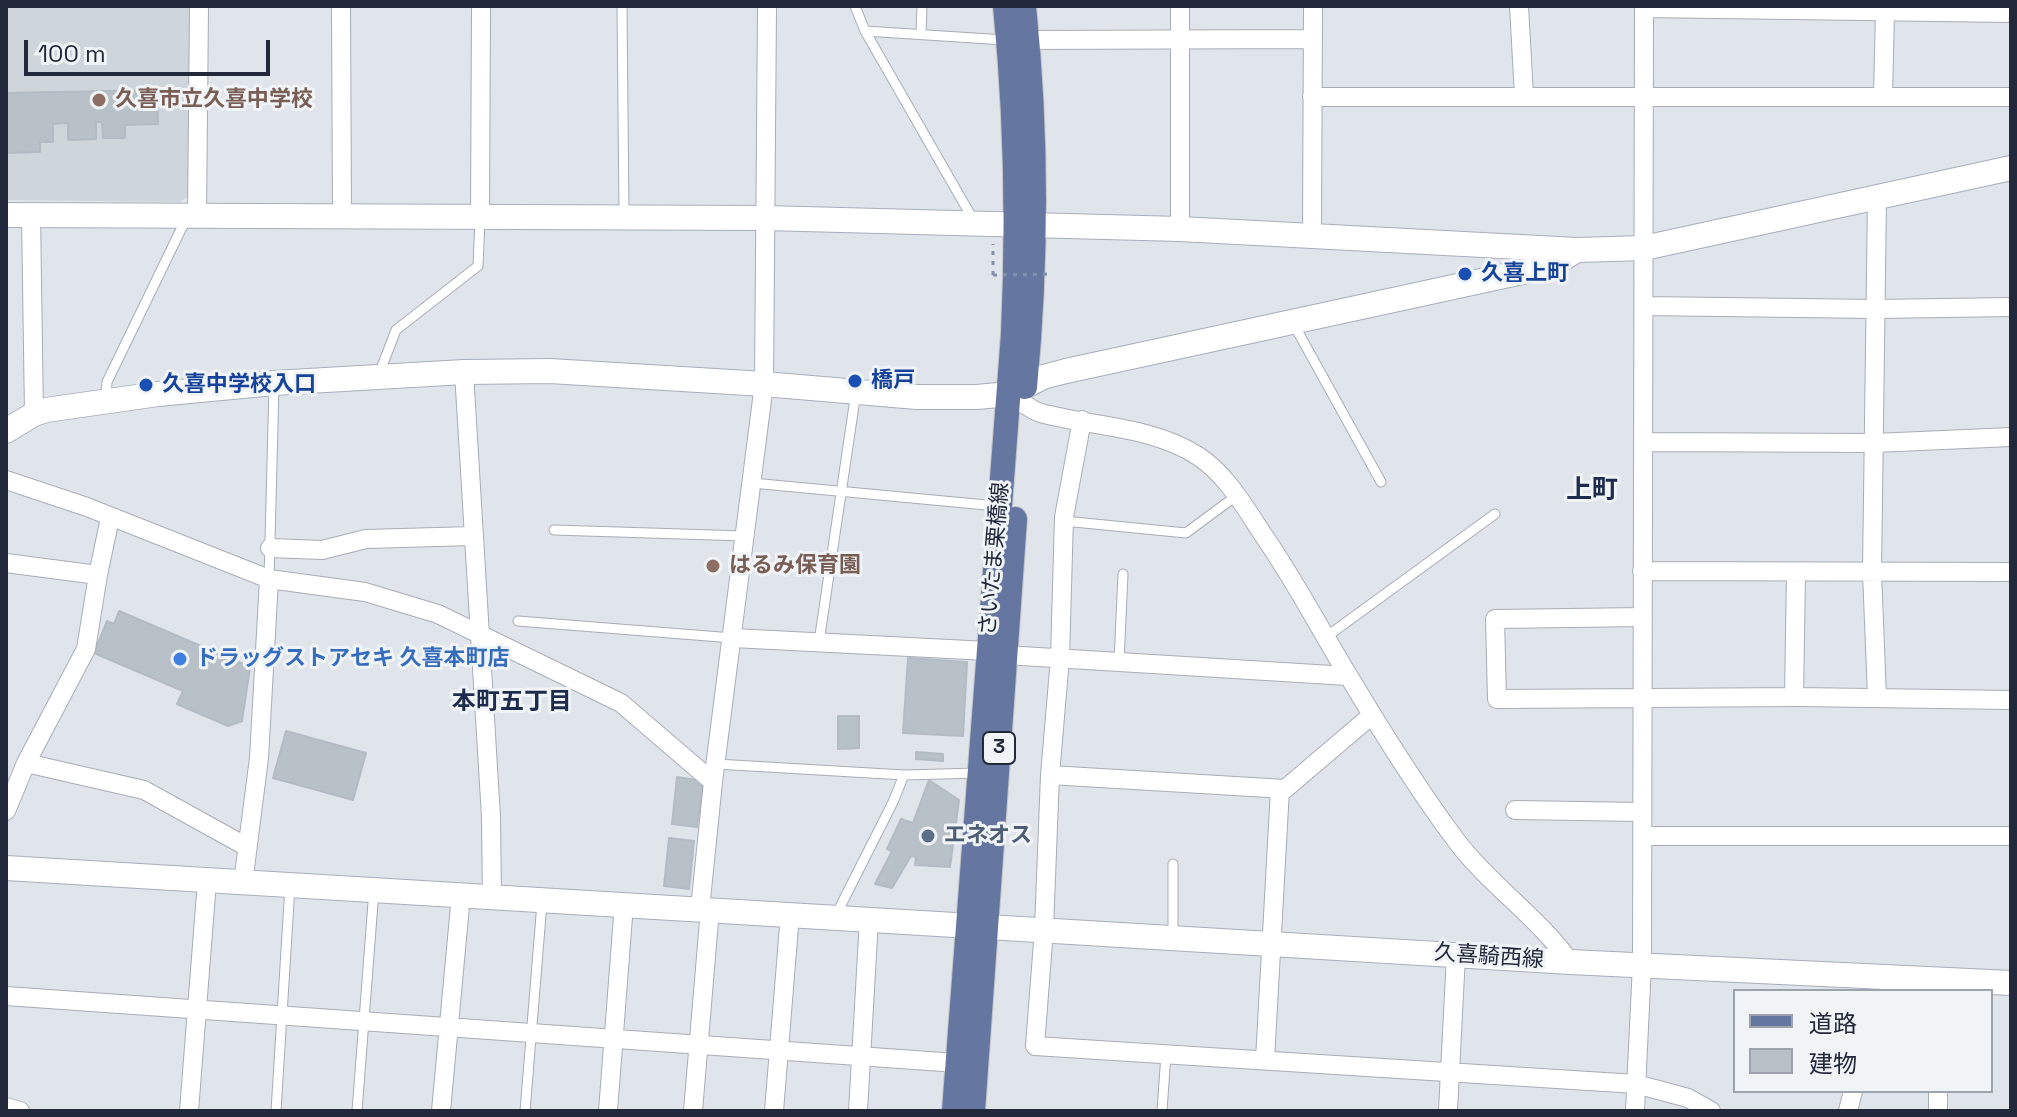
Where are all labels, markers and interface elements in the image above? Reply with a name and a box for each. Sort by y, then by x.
scale bar [28,24,274,74]
text: 100 m [38,38,106,69]
place label: 久喜市立久喜中学校 [115,87,313,113]
marker: 久喜市立久喜中学校 [90,91,108,109]
place label: 久喜上町 [1481,261,1569,287]
marker: 久喜上町 [1456,265,1474,283]
place label: 橋戸 [871,368,915,394]
place label: 久喜中学校入口 [162,372,316,398]
marker: 橋戸 [846,372,864,390]
marker: 久喜中学校入口 [137,376,155,394]
district label: 上町 [1566,475,1618,507]
street label: さいたま栗橋線 [975,481,1015,637]
place label: はるみ保育園 [729,553,861,579]
marker: はるみ保育園 [704,557,722,575]
place label: ドラッグストアセキ 久喜本町店 [196,646,510,672]
marker: ドラッグストアセキ 久喜本町店 [171,650,189,668]
district label: 本町五丁目 [452,688,572,716]
road number: 3 [983,732,1015,764]
place label: エネオス [944,823,1032,849]
marker: エネオス [919,827,937,845]
street label: 久喜騎西線 [1433,940,1545,974]
legend [1733,989,1993,1093]
text: 道路 [1809,1008,1857,1039]
text: 建物 [1809,1048,1857,1079]

